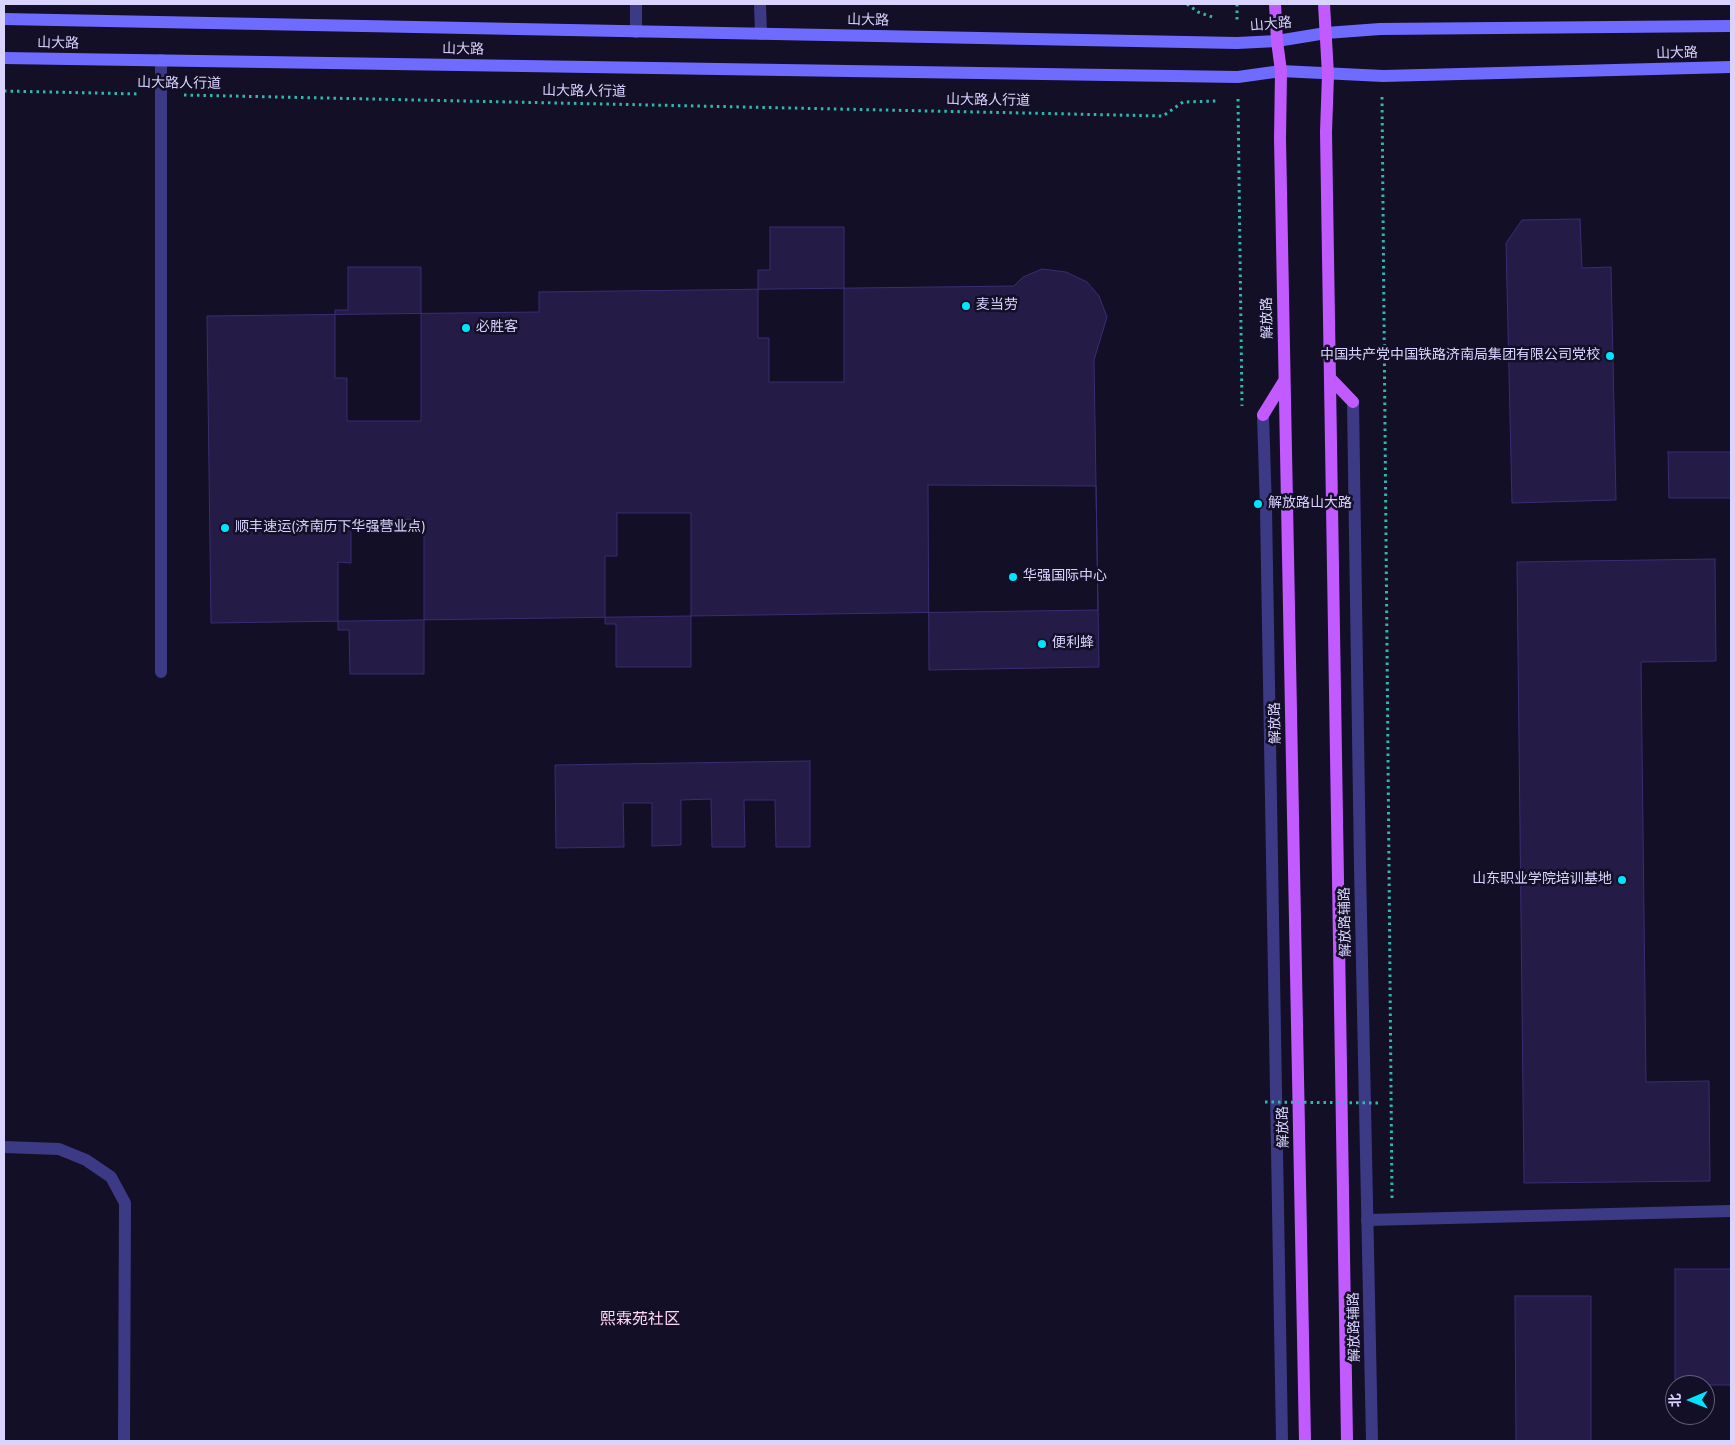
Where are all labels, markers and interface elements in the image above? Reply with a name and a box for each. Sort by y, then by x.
street label: 山大路 [847,12,889,30]
street label: 山大路 [1249,15,1293,35]
street label: 山大路 [37,35,79,53]
street label: 山大路 [442,41,484,59]
street label: 山大路 [1656,45,1698,63]
street label: 山大路人行道 [137,75,221,93]
street label: 山大路人行道 [542,83,626,101]
street label: 山大路人行道 [946,92,1030,110]
street label: 解放路 [1259,297,1277,339]
place label: 麦当劳 [976,298,1018,314]
marker: 麦当劳 [960,300,972,312]
place label: 必胜客 [476,320,518,336]
marker: 必胜客 [460,322,472,334]
place label: 中国共产党中国铁路济南局集团有限公司党校 [1320,348,1600,364]
marker: 中国共产党中国铁路济南局集团有限公司党校 [1604,350,1616,362]
place label: 解放路山大路 [1268,496,1352,512]
marker: 解放路山大路 [1252,498,1264,510]
place label: 顺丰速运(济南历下华强营业点) [235,520,426,536]
marker: 顺丰速运(济南历下华强营业点) [219,522,231,534]
place label: 华强国际中心 [1023,569,1107,585]
marker: 华强国际中心 [1007,571,1019,583]
place label: 便利蜂 [1052,636,1094,652]
marker: 便利蜂 [1036,638,1048,650]
street label: 解放路 [1267,702,1285,744]
place label: 山东职业学院培训基地 [1472,872,1612,888]
marker: 山东职业学院培训基地 [1616,874,1628,886]
street label: 解放路辅路 [1337,887,1355,957]
street label: 解放路 [1275,1106,1293,1148]
street label: 解放路辅路 [1346,1292,1364,1362]
district label: 熙霖苑社区 [600,1310,680,1330]
north arrow [1665,1375,1715,1425]
text: 北 [1666,1393,1685,1407]

